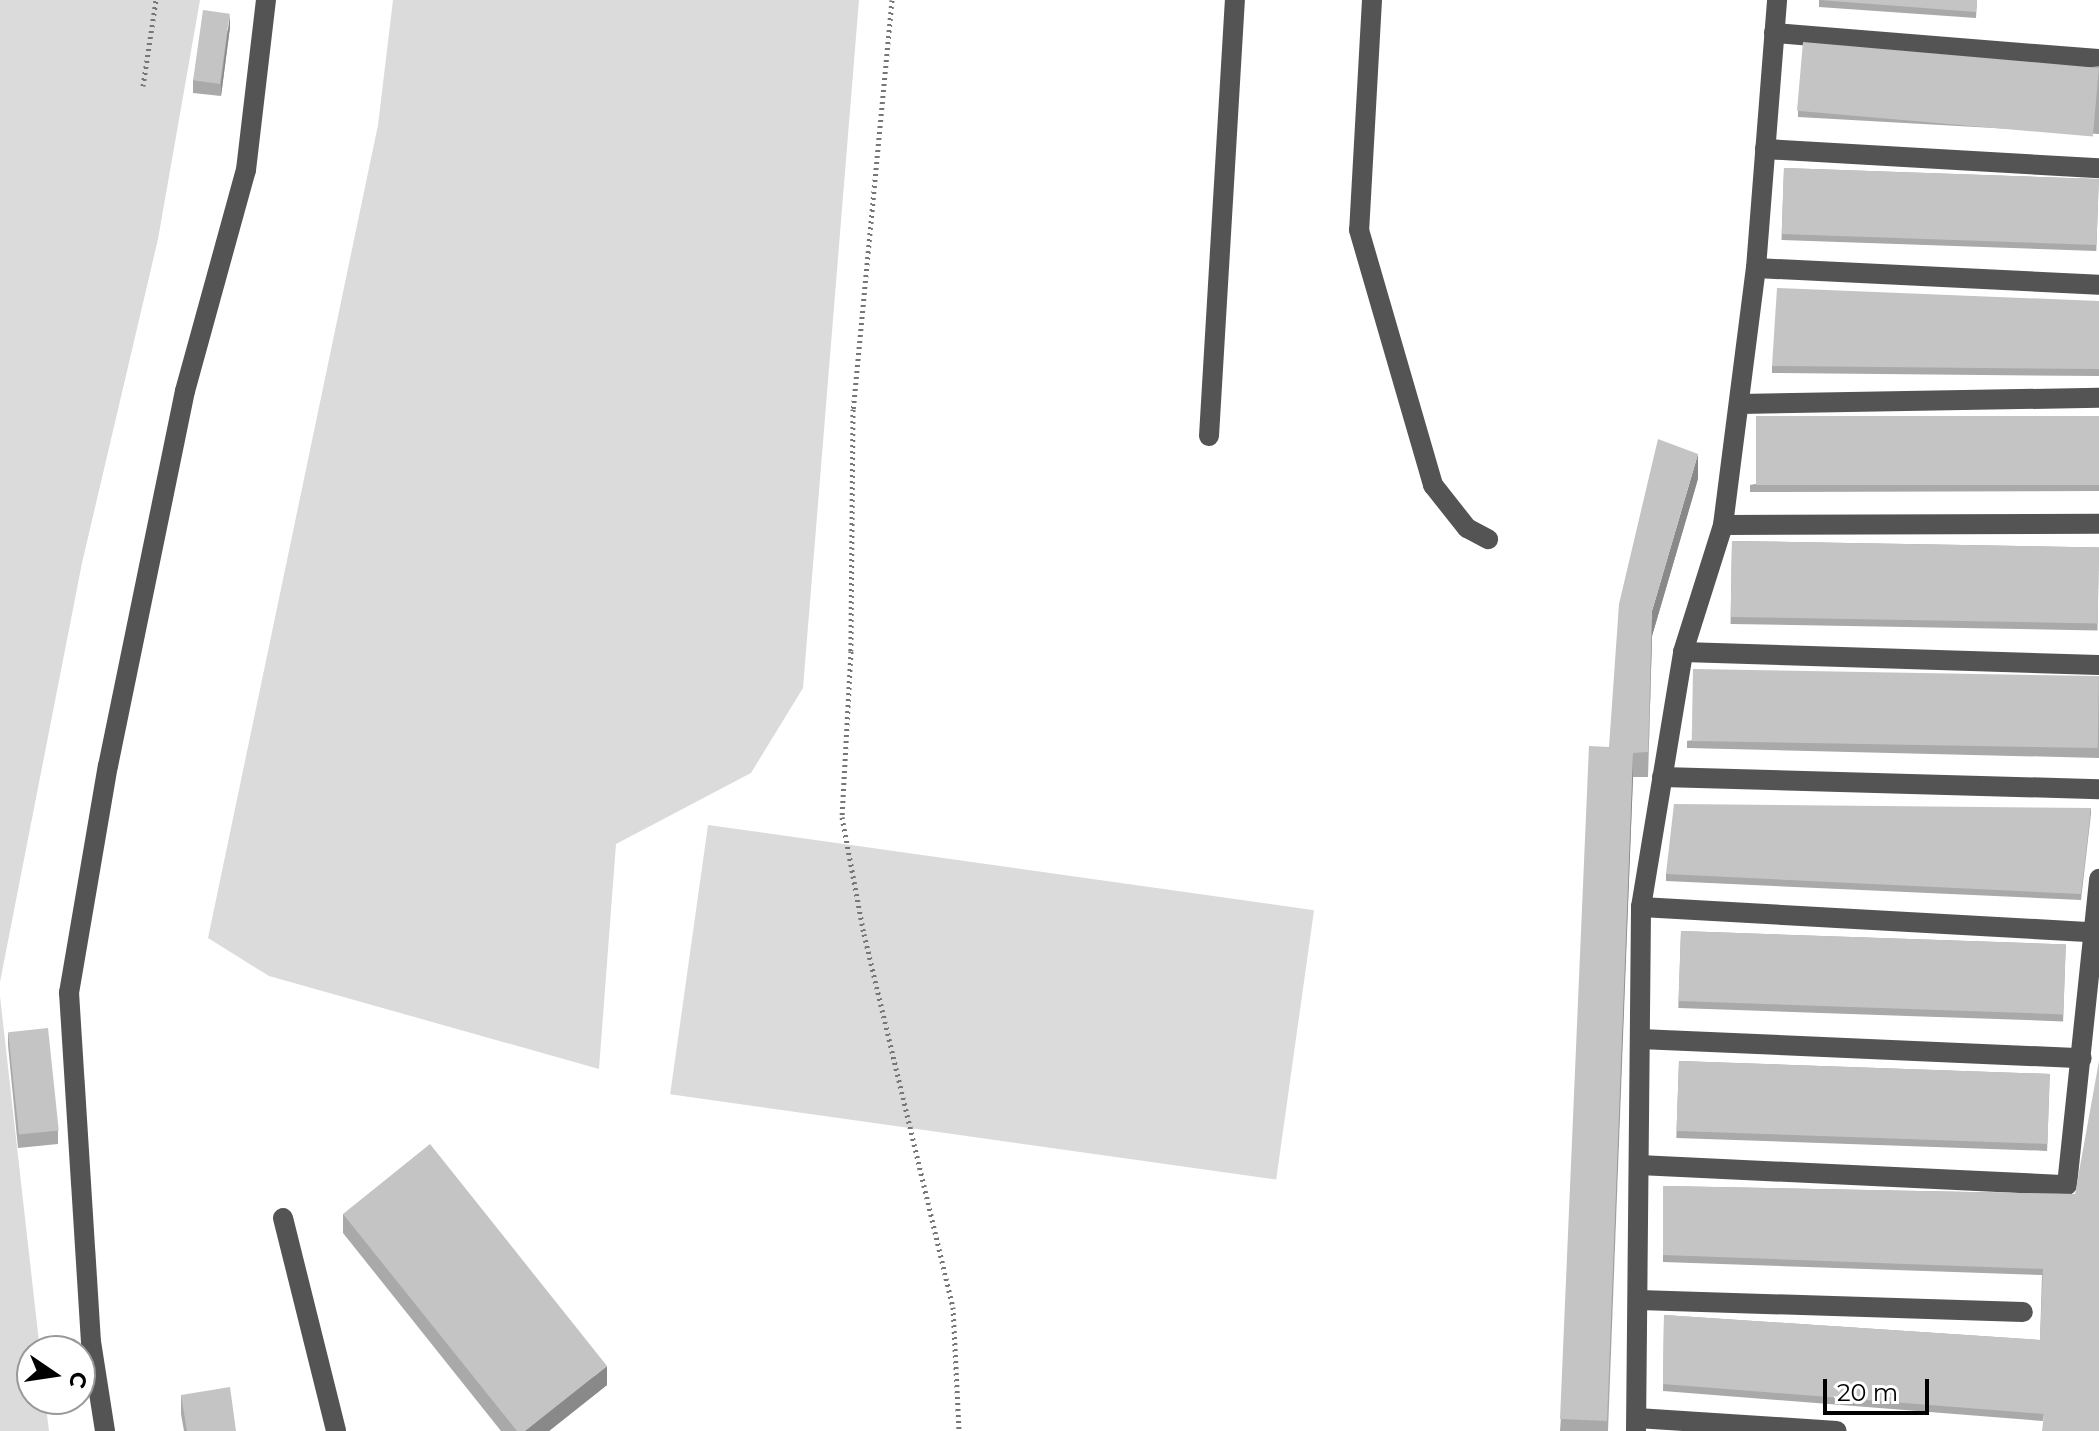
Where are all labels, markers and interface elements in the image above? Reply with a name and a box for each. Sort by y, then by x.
north arrow [16,1335,96,1415]
scale bar [1827,1363,1933,1413]
text: С [63,1369,93,1391]
text: 20 m [1837,1378,1898,1407]

